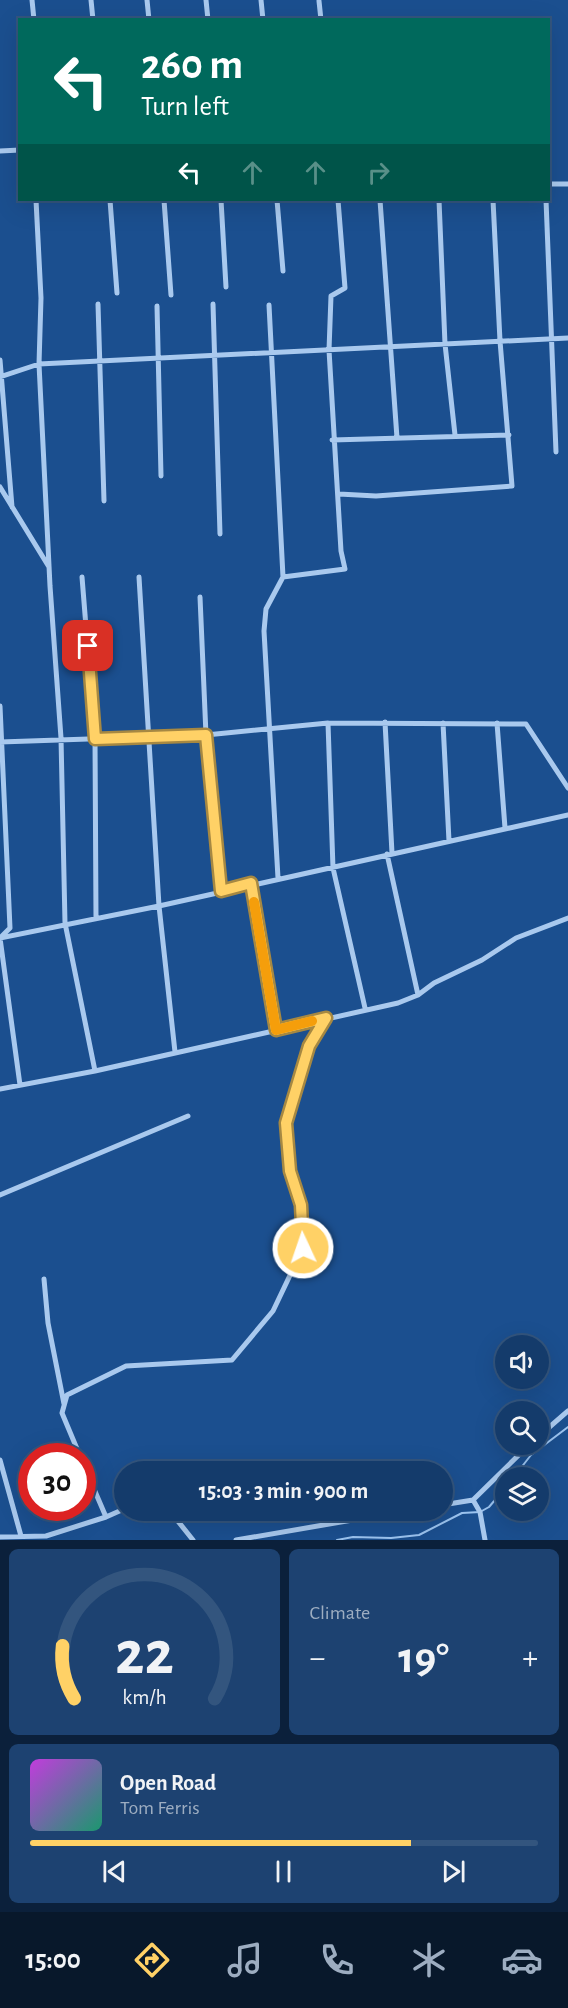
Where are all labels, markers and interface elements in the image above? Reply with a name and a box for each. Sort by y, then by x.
icon: left [42,42,120,120]
text: 260 m [141,44,243,86]
text: Turn left [141,93,229,120]
icon: left [173,156,206,189]
icon: ahead [236,156,269,189]
icon: ahead [299,156,332,189]
icon: right [362,156,395,189]
pin [62,620,113,671]
icon: arrive [71,629,104,662]
position arrow [271,1216,335,1280]
map controls [495,1335,549,1521]
button: sound [495,1335,549,1389]
button: search [495,1401,549,1455]
speed limit sign: 30 [18,1443,96,1521]
button: layers [495,1467,549,1521]
text: 15:03 · 3 min · 900 m [199,1480,368,1502]
text: Climate [310,1603,370,1623]
text: 22 [115,1623,174,1685]
text: 19° [398,1636,449,1681]
text: − [310,1642,325,1675]
text: + [522,1642,538,1675]
text: km/h [122,1687,166,1708]
text: Open Road [120,1772,216,1794]
text: Tom Ferris [120,1798,200,1818]
icon: previous [98,1855,131,1888]
icon: pause [267,1855,300,1888]
icon: next [437,1855,470,1888]
icon: directions [131,1939,173,1981]
icon: music [224,1939,266,1981]
icon: phone [316,1939,358,1981]
icon: climate [408,1939,450,1981]
icon: car [501,1939,543,1981]
text: 15:00 [25,1946,81,1973]

